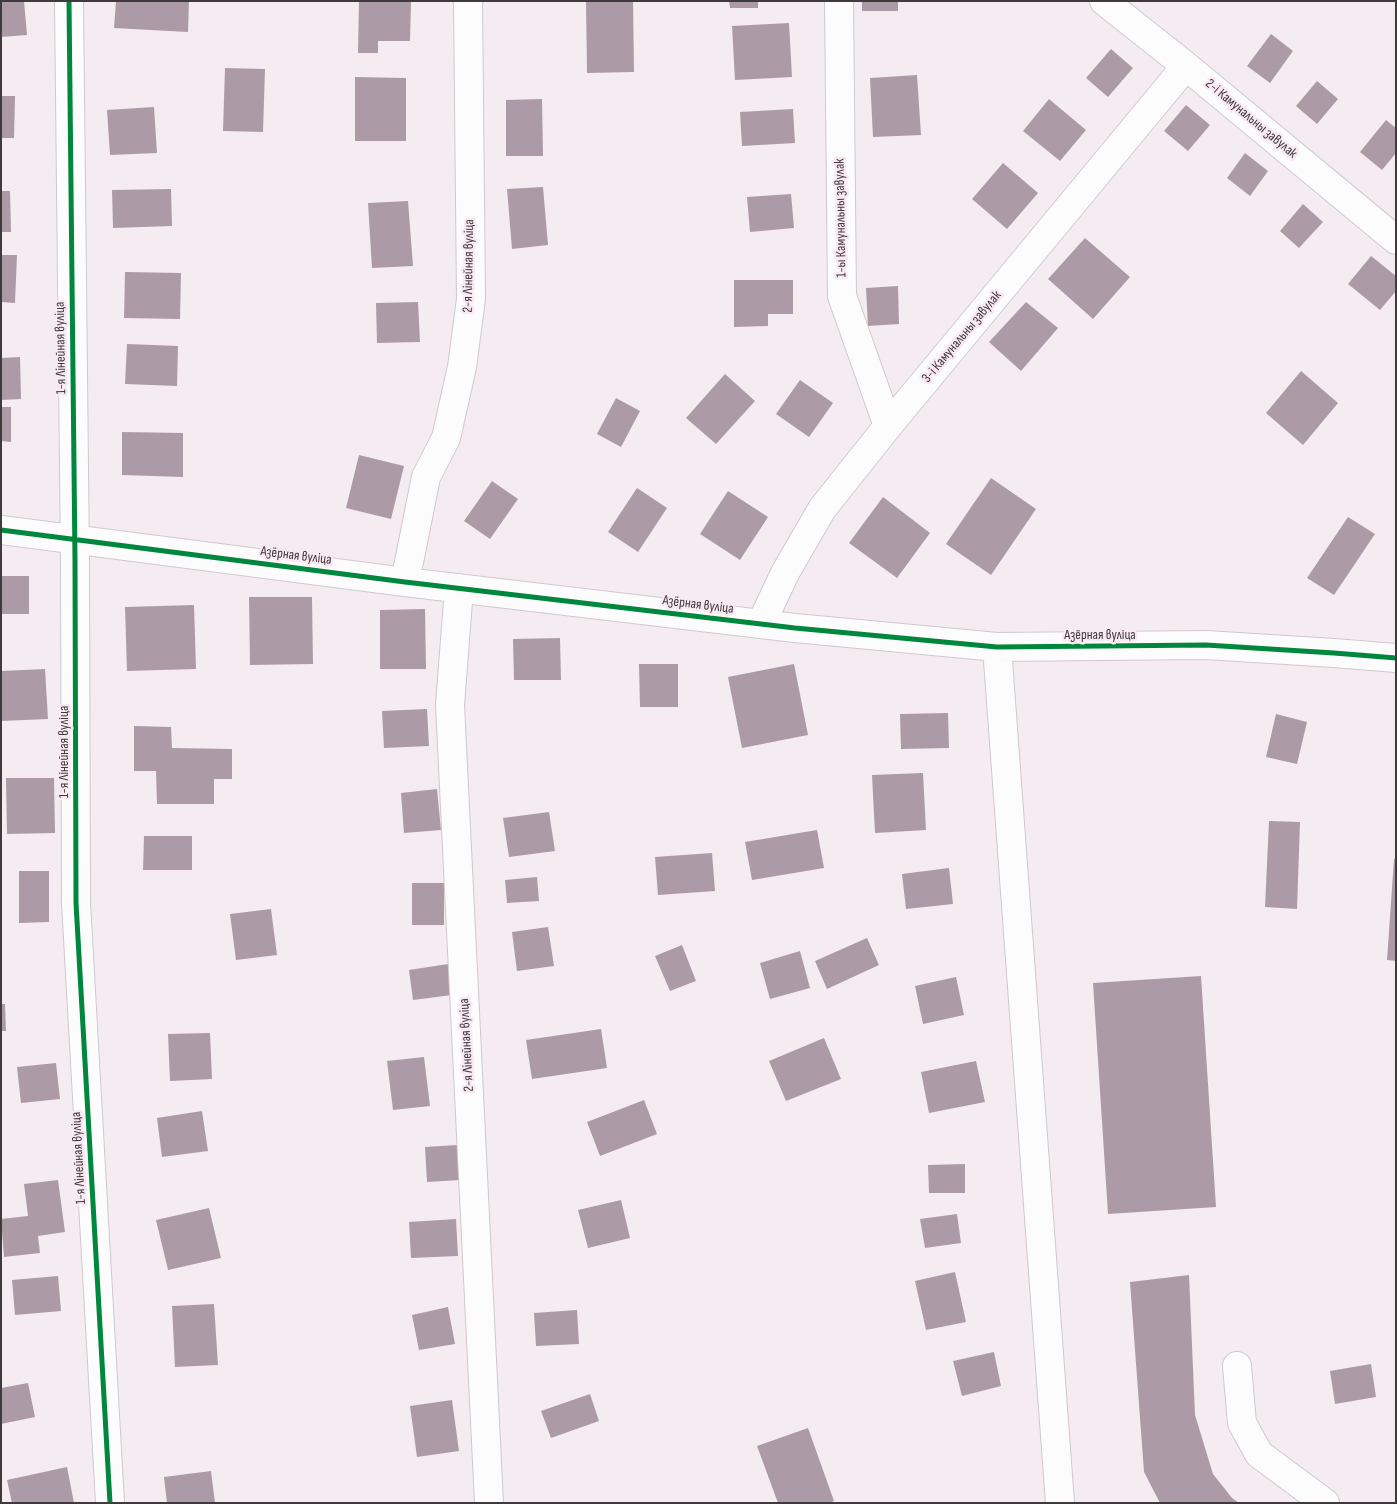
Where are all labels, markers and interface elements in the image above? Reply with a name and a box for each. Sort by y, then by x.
street label: 2-і Камунальны завулак [1202,76,1300,162]
street label: 1-ы Камунальны завулак [832,158,850,278]
street label: 2-я Лінейная вуліца [460,219,478,313]
street label: 3-і Камунальны завулак [919,288,1005,386]
street label: 1-я Лінейная вуліца [52,302,70,394]
street label: Азёрная вуліца [260,543,332,569]
street label: Азёрная вуліца [662,592,734,618]
street label: Азёрная вуліца [1064,627,1136,643]
street label: 1-я Лінейная вуліца [56,706,72,798]
street label: 2-я Лінейная вуліца [456,998,478,1092]
street label: 1-я Лінейная вуліца [68,1111,90,1205]

